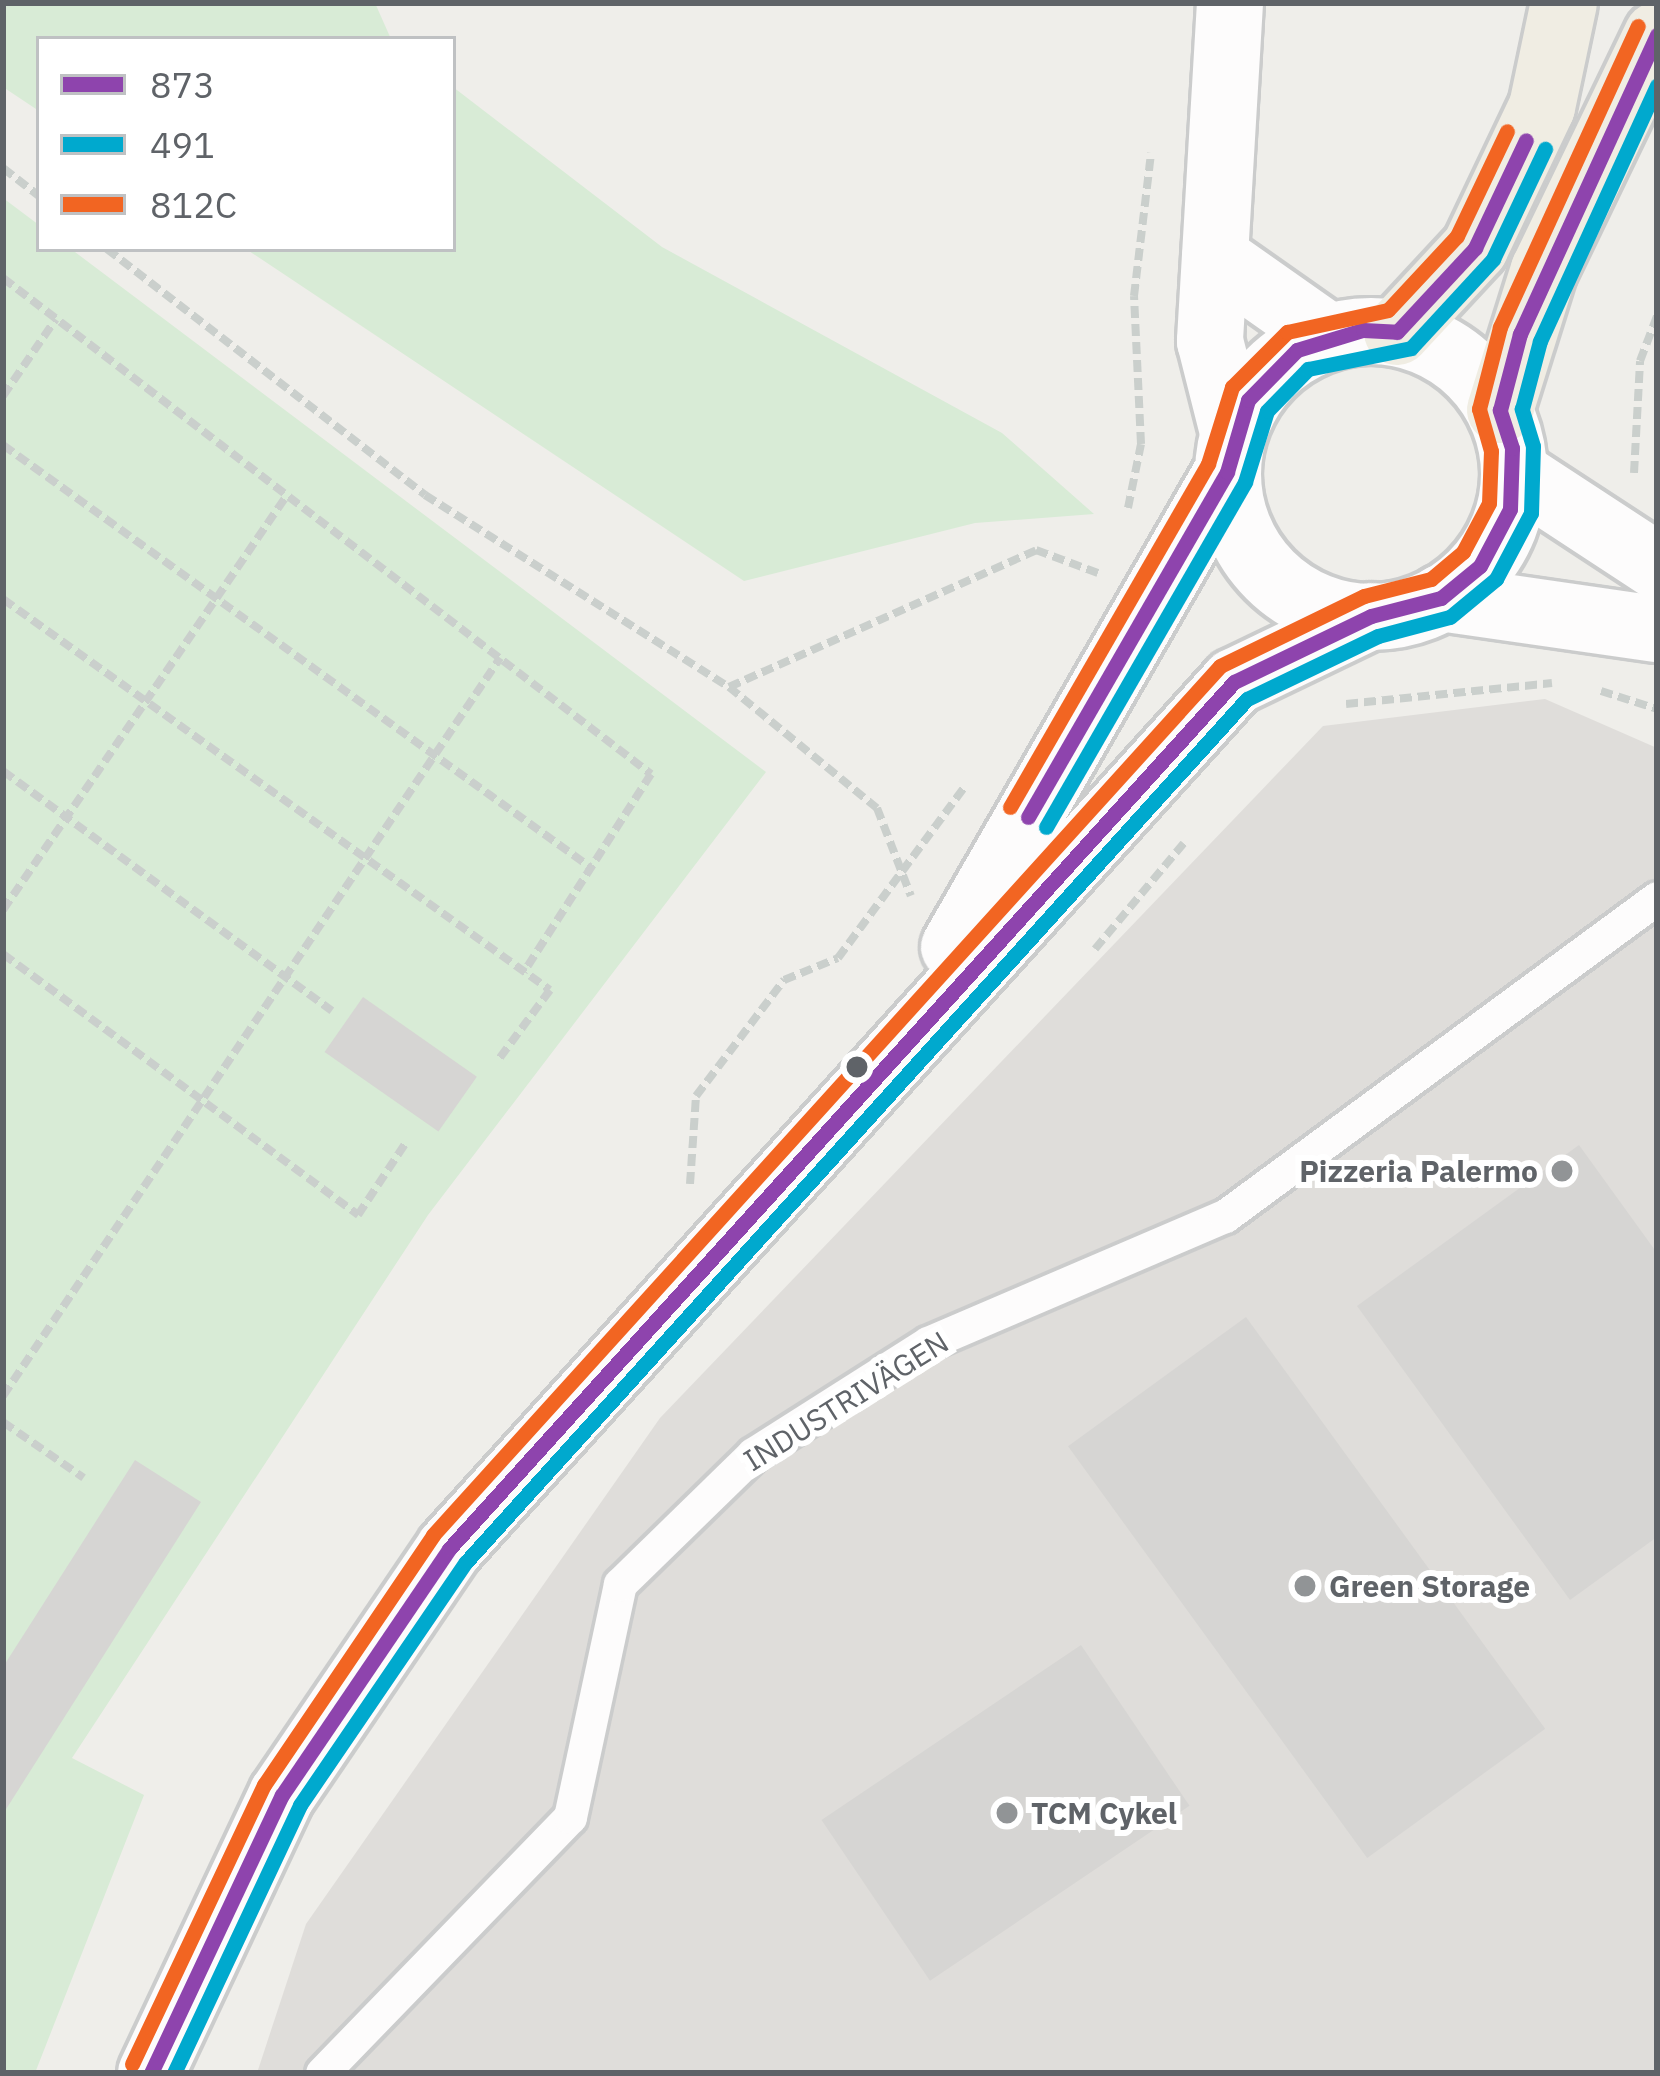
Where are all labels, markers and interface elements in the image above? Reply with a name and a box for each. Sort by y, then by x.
legend [36,36,456,252]
text: 873 [150,61,215,108]
text: 491 [150,121,215,168]
text: 812C [150,181,237,228]
unlabelled marker [846,1056,868,1078]
place label: Pizzeria Palermo [1299,1153,1538,1189]
marker: Pizzeria Palermo [1549,1158,1575,1184]
street label: INDUSTRIVÄGEN [737,1324,955,1478]
place label: Green Storage [1329,1568,1530,1604]
marker: Green Storage [1292,1573,1318,1599]
place label: TCM Cykel [1031,1795,1177,1831]
marker: TCM Cykel [994,1800,1020,1826]

